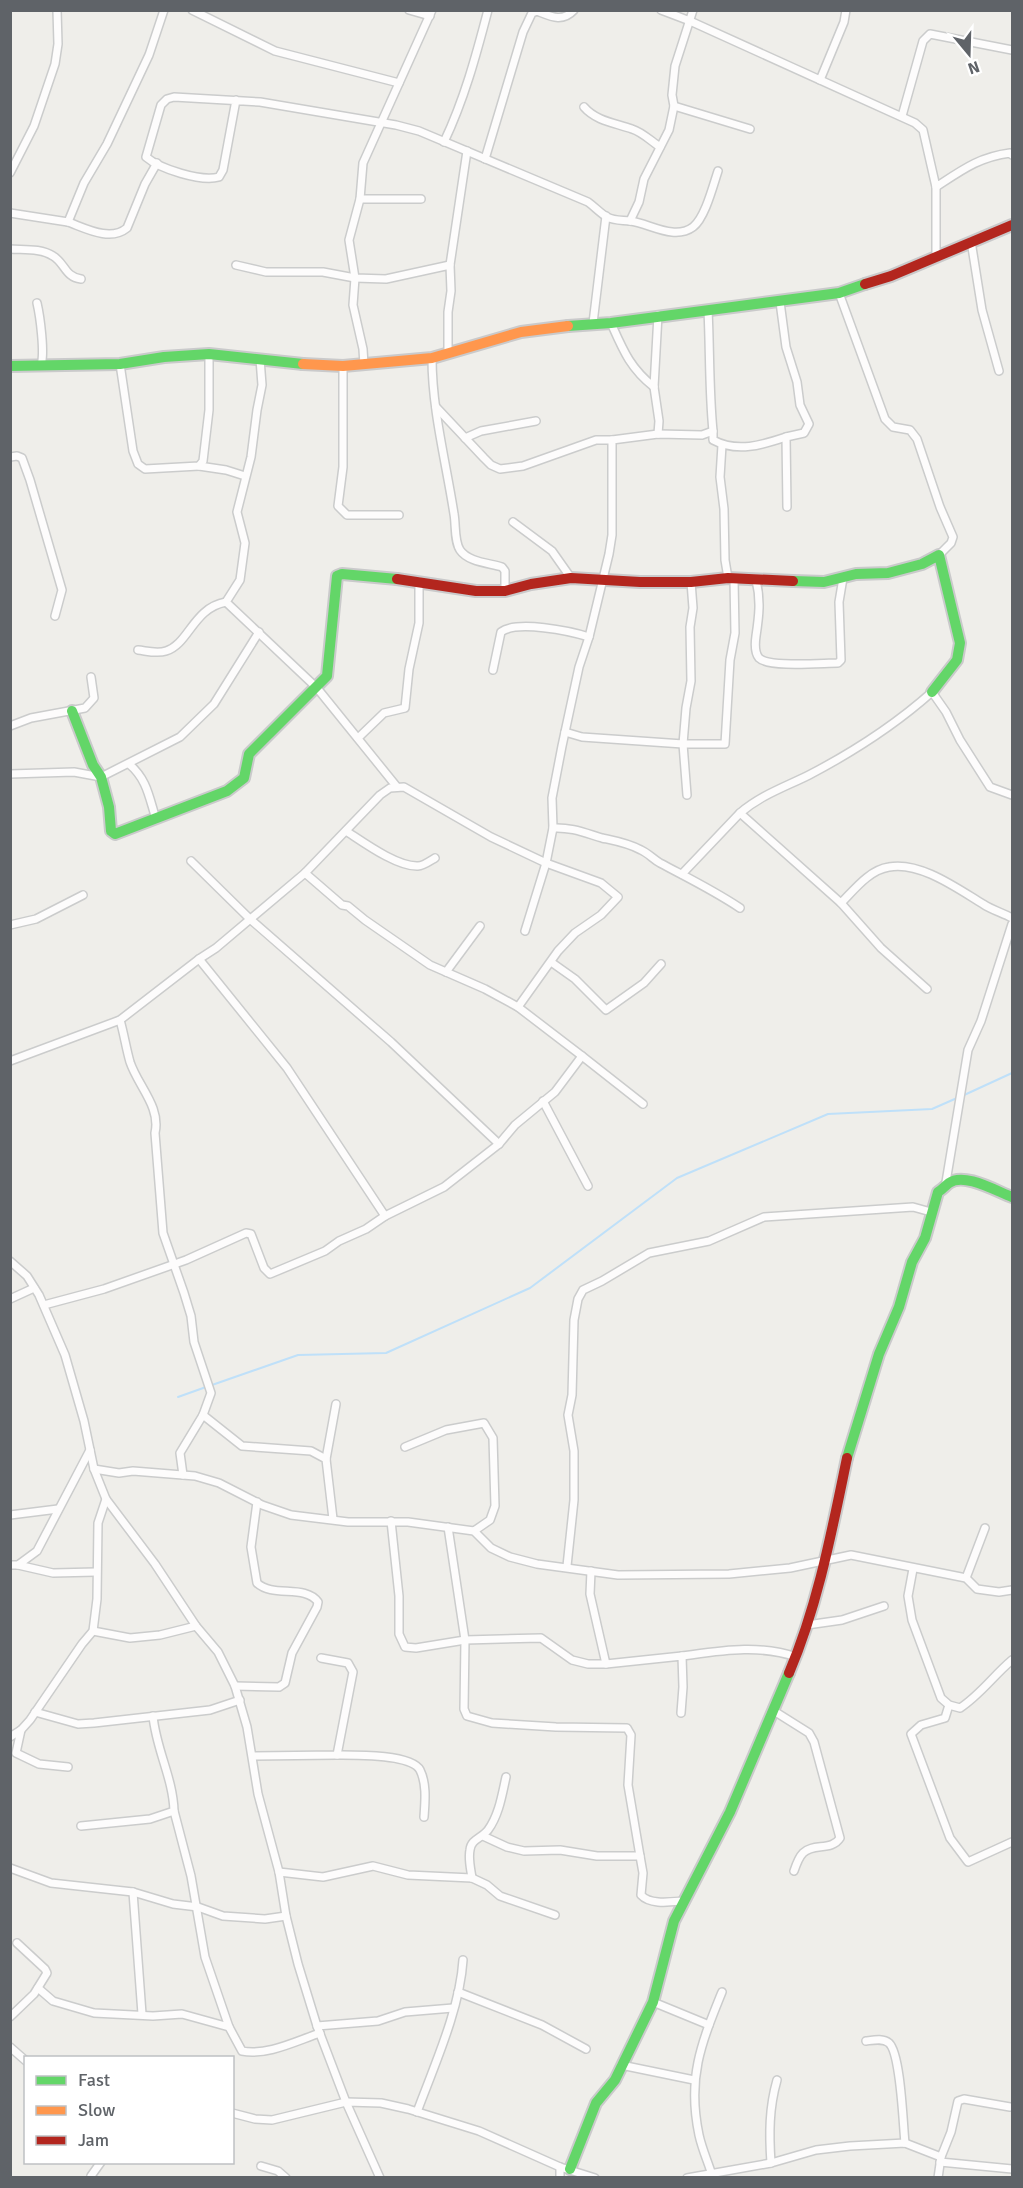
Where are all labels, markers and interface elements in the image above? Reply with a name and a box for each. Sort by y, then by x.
north arrow [939,24,999,84]
text: N [965,56,982,79]
legend [24,2056,234,2164]
text: Fast [78,2069,110,2091]
text: Slow [78,2099,115,2121]
text: Jam [78,2129,109,2151]

